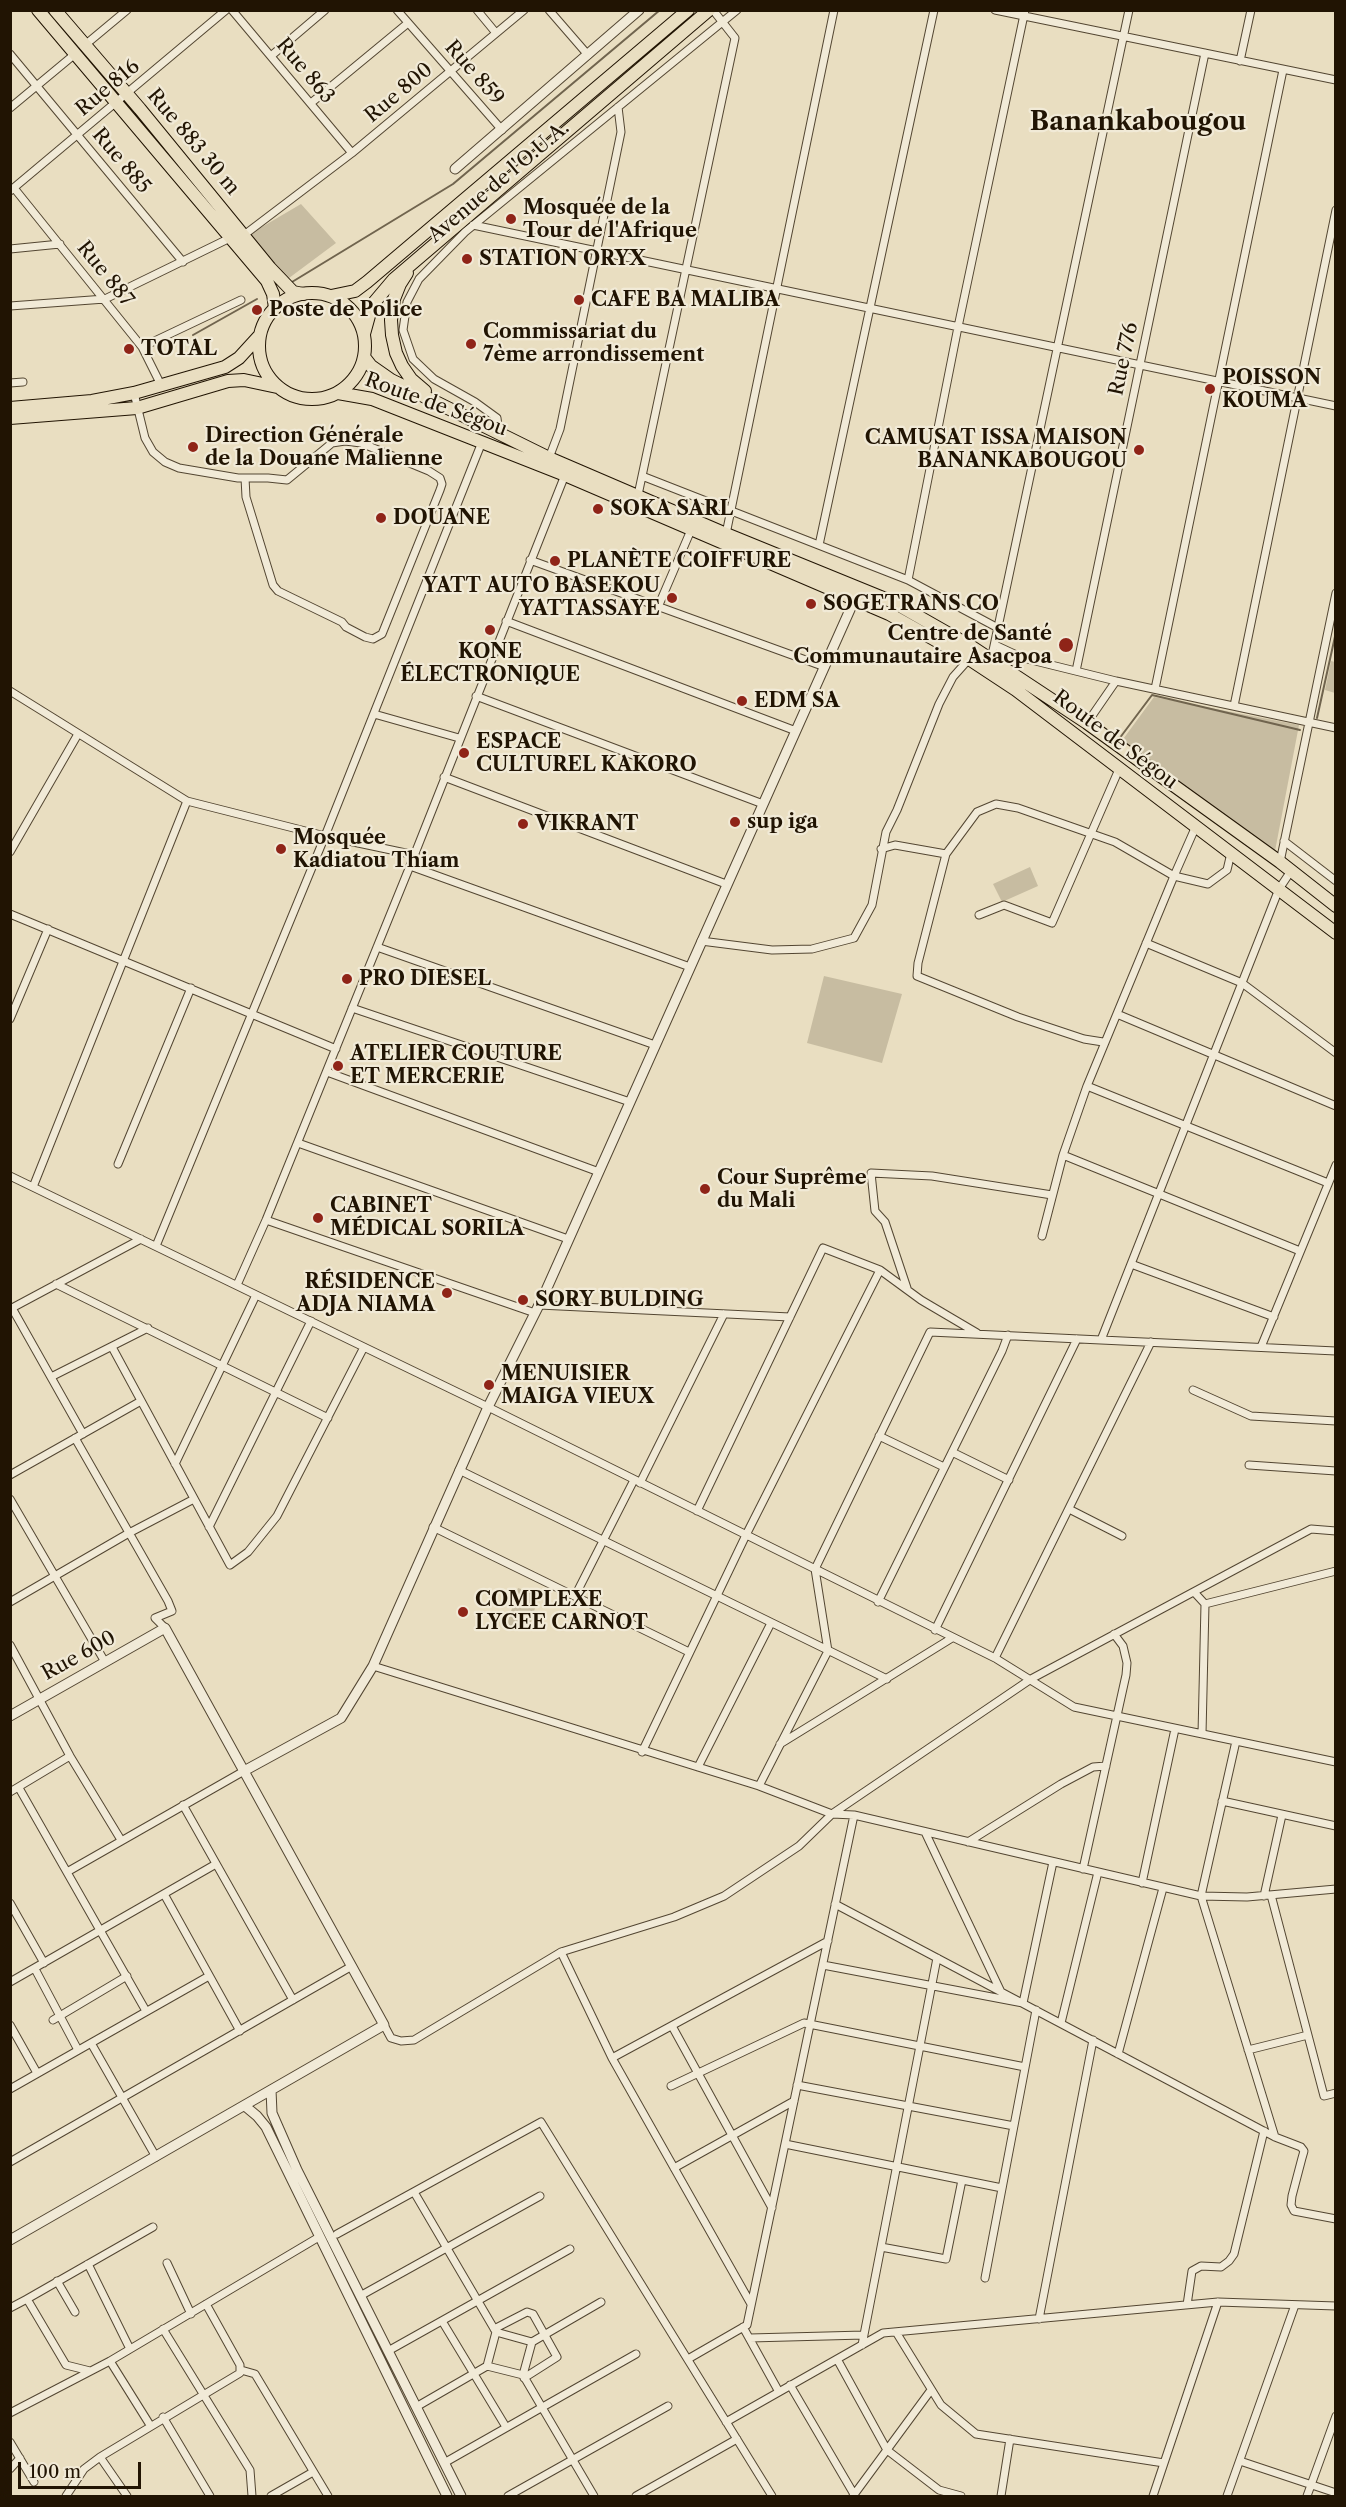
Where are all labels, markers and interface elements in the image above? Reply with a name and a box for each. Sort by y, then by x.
street label: Rue 863 [271,33,339,109]
street label: Rue 859 [439,36,509,110]
street label: Rue 816 [71,55,145,121]
street label: Rue 800 [360,58,438,128]
street label: Rue 883 30 m [142,84,244,200]
district label: Banankabougou [1030,106,1246,138]
street label: Avenue de l'O.U.A. [424,116,574,248]
street label: Rue 885 [87,123,155,199]
place label: Mosquée de la Tour de l'Afrique [523,196,697,243]
marker: Mosquée de la Tour de l'Afrique [504,212,518,226]
street label: Rue 887 [71,237,139,311]
place label: STATION ORYX [479,247,646,271]
marker: STATION ORYX [460,252,474,266]
place label: CAFE BA MALIBA [591,288,779,312]
marker: CAFE BA MALIBA [572,293,586,307]
place label: Poste de Police [269,298,423,322]
marker: Poste de Police [250,303,264,317]
place label: Commissariat du 7ème arrondissement [483,320,704,367]
street label: Rue 776 [1105,320,1143,398]
place label: TOTAL [141,337,217,361]
marker: Commissariat du 7ème arrondissement [464,337,478,351]
marker: TOTAL [122,342,136,356]
place label: POISSON KOUMA [1222,366,1321,413]
street label: Route de Ségou [362,368,510,442]
marker: POISSON KOUMA [1203,382,1217,396]
place label: Direction Générale de la Douane Malienne [205,424,443,471]
place label: CAMUSAT ISSA MAISON BANANKABOUGOU [865,426,1127,473]
marker: Direction Générale de la Douane Malienne [186,440,200,454]
marker: CAMUSAT ISSA MAISON BANANKABOUGOU [1132,443,1146,457]
place label: SOKA SARL [610,497,733,521]
marker: SOKA SARL [591,502,605,516]
place label: DOUANE [393,506,490,530]
marker: DOUANE [374,511,388,525]
place label: PLANÈTE COIFFURE [567,549,791,573]
marker: PLANÈTE COIFFURE [548,554,562,568]
place label: YATT AUTO BASEKOU YATTASSAYE [423,574,660,621]
marker: YATT AUTO BASEKOU YATTASSAYE [665,591,679,605]
place label: SOGETRANS CO [823,592,999,616]
marker: SOGETRANS CO [804,597,818,611]
place label: Centre de Santé Communautaire Asacpoa [793,622,1052,669]
marker: KONE ÉLECTRONIQUE [483,623,497,637]
marker: Centre de Santé Communautaire Asacpoa [1057,636,1075,654]
place label: KONE ÉLECTRONIQUE [400,640,580,687]
street label: Route de Ségou [1048,685,1182,795]
place label: EDM SA [754,689,840,713]
marker: EDM SA [735,694,749,708]
place label: ESPACE CULTUREL KAKORO [476,730,697,777]
marker: ESPACE CULTUREL KAKORO [457,746,471,760]
place label: sup iga [747,810,818,834]
place label: VIKRANT [535,812,638,836]
marker: sup iga [728,815,742,829]
marker: VIKRANT [516,817,530,831]
place label: Mosquée Kadiatou Thiam [293,826,459,873]
marker: Mosquée Kadiatou Thiam [274,842,288,856]
place label: PRO DIESEL [359,967,491,991]
marker: PRO DIESEL [340,972,354,986]
place label: ATELIER COUTURE ET MERCERIE [350,1042,562,1089]
marker: ATELIER COUTURE ET MERCERIE [331,1059,345,1073]
place label: Cour Suprême du Mali [717,1166,867,1213]
marker: Cour Suprême du Mali [698,1182,712,1196]
place label: CABINET MÉDICAL SORILA [330,1194,524,1241]
marker: CABINET MÉDICAL SORILA [311,1211,325,1225]
place label: RÉSIDENCE ADJA NIAMA [296,1270,435,1317]
marker: RÉSIDENCE ADJA NIAMA [440,1286,454,1300]
place label: SORY BULDING [535,1288,704,1312]
marker: SORY BULDING [516,1293,530,1307]
place label: MENUISIER MAIGA VIEUX [501,1362,654,1409]
marker: MENUISIER MAIGA VIEUX [482,1378,496,1392]
place label: COMPLEXE LYCEE CARNOT [475,1588,648,1635]
marker: COMPLEXE LYCEE CARNOT [456,1605,470,1619]
street label: Rue 600 [38,1626,120,1686]
scale bar [21,2450,144,2488]
text: 100 m [29,2461,81,2483]

